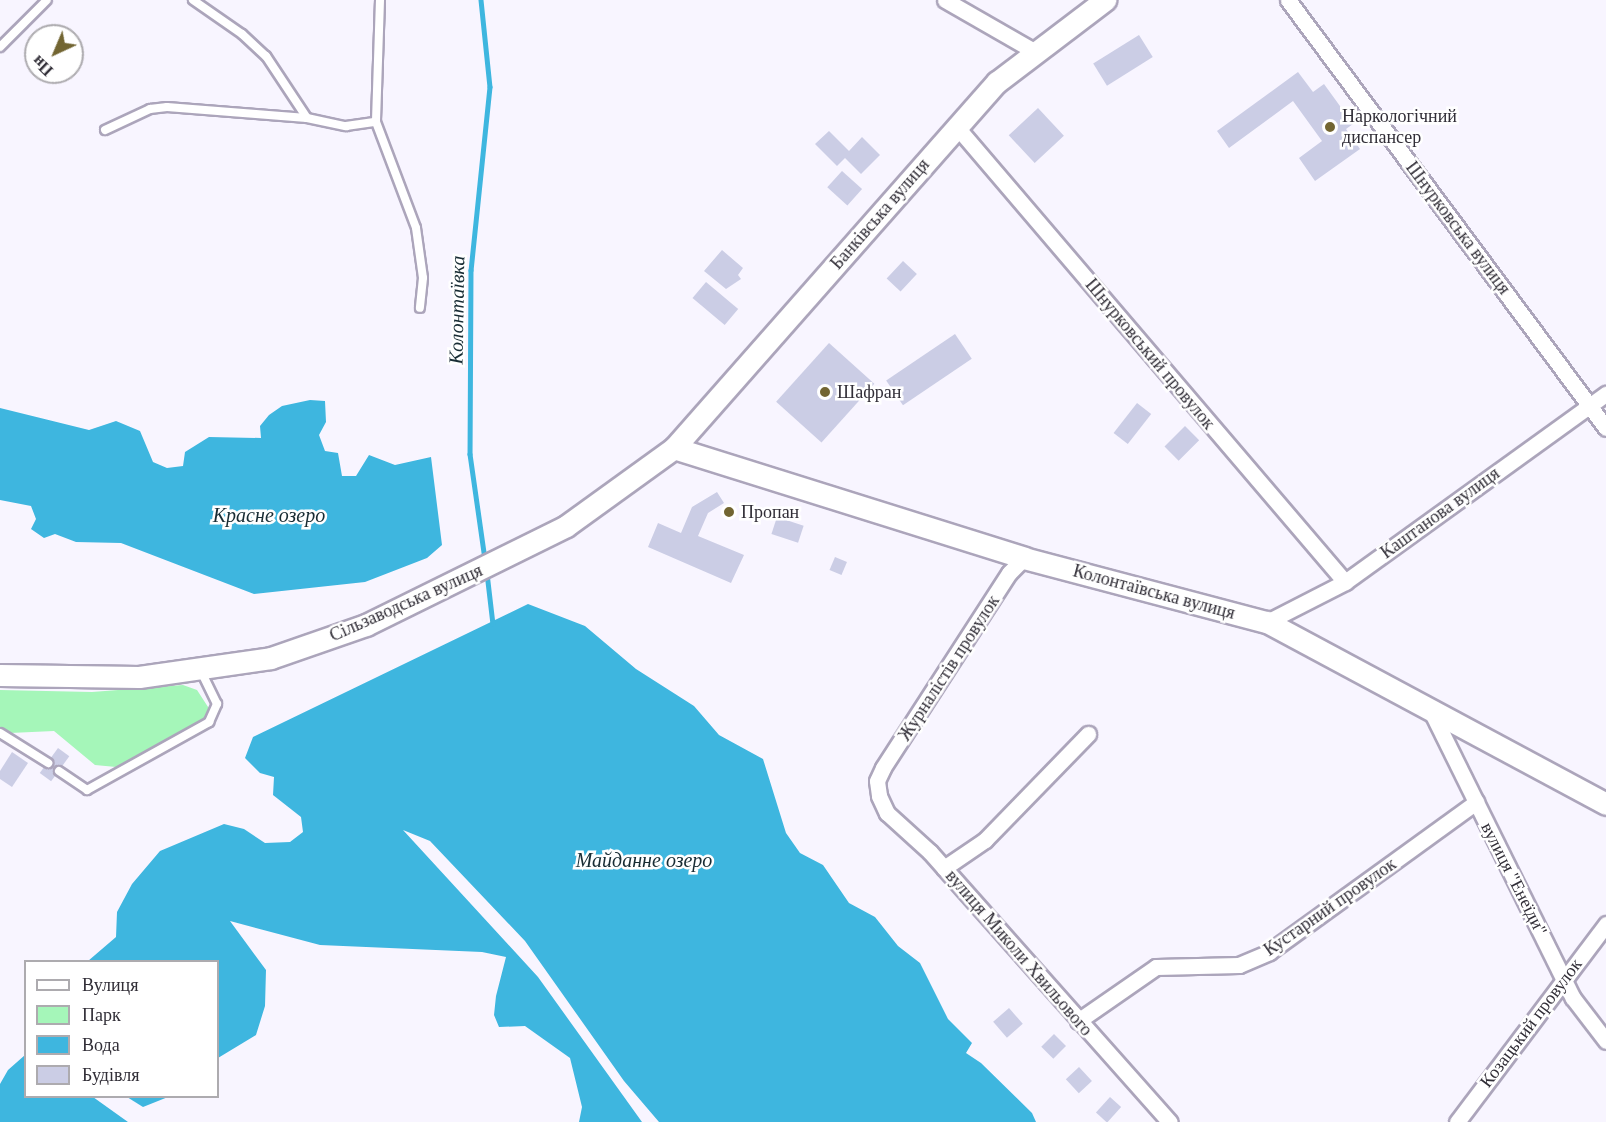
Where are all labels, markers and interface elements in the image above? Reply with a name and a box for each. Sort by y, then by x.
north arrow [24,24,84,84]
text: Пн [29,52,56,80]
place label: Наркологічний диспансер [1342,106,1457,148]
marker: Наркологічний диспансер [1323,120,1337,134]
street label: Банківська вулиця [826,154,934,274]
street label: Шнурковська вулиця [1401,157,1515,299]
water label: Колонтаївка [444,255,470,365]
street label: Шнурковський провулок [1081,274,1219,434]
place label: Шафран [837,381,901,403]
marker: Шафран [818,385,832,399]
street label: Каштанова вулиця [1376,463,1504,563]
place label: Пропан [741,501,799,523]
water label: Красне озеро [213,503,325,527]
marker: Пропан [722,505,736,519]
street label: Сільзаводська вулиця [326,560,486,646]
street label: Колонтаївська вулиця [1071,560,1237,624]
street label: Журналістів провулок [894,591,1004,745]
street label: вулиця "Енеїди" [1476,819,1552,939]
water label: Майданне озеро [576,848,712,872]
street label: Кустарний провулок [1260,853,1400,961]
street label: вулиця Миколи Хвильового [941,866,1097,1040]
street label: Козацький провулок [1475,954,1587,1092]
legend [24,960,219,1098]
text: Вулиця [82,975,139,995]
text: Парк [82,1005,121,1025]
text: Вода [82,1035,120,1055]
text: Будівля [82,1065,139,1085]

